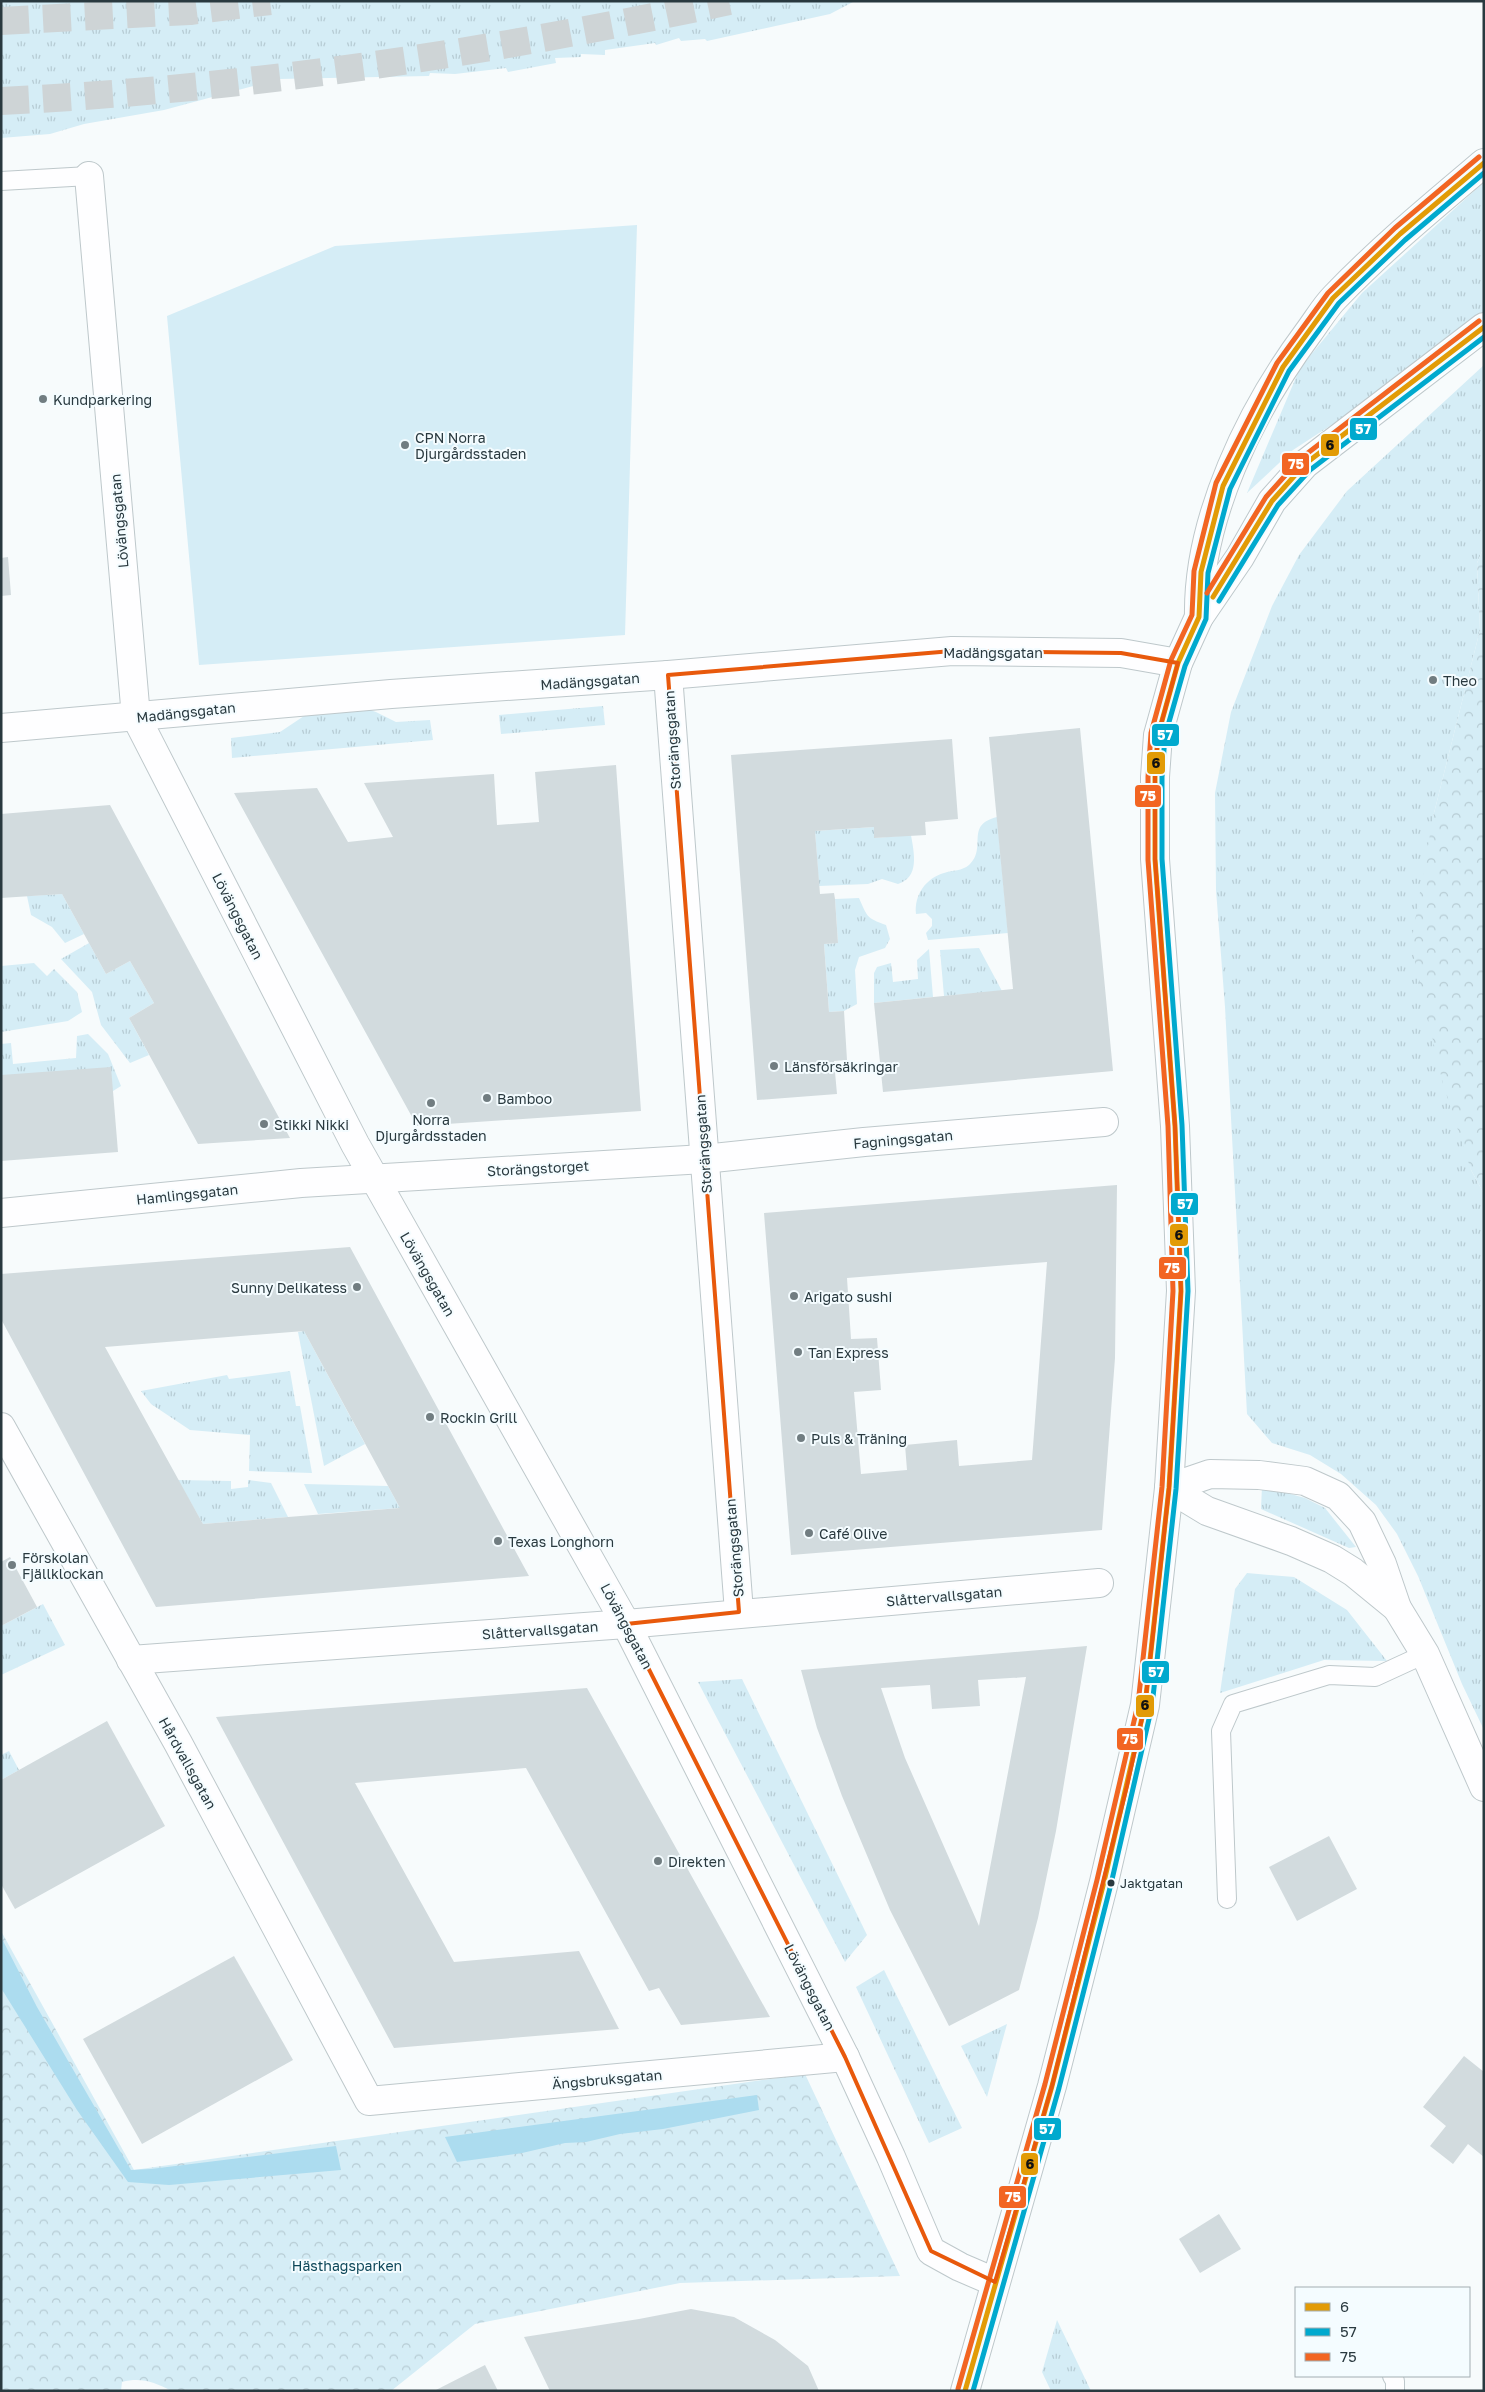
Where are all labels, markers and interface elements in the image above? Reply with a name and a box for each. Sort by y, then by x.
place label: Kundparkering [53,391,152,408]
marker: Kundparkering [37,393,49,405]
line badge: 57 [1349,417,1378,441]
text: 57 [1355,420,1371,437]
place label: CPN Norra Djurgårdsstaden [415,429,526,462]
line badge: 6 [1320,433,1340,457]
text: 6 [1326,436,1335,453]
marker: CPN Norra Djurgårdsstaden [399,439,411,451]
line badge: 75 [1281,452,1310,476]
text: 75 [1288,455,1305,472]
street label: Lövängsgatan [106,473,132,569]
street label: Madängsgatan [943,644,1043,661]
street label: Madängsgatan [540,669,640,693]
place label: Theo [1443,672,1477,689]
marker: Theo [1427,674,1439,686]
street label: Storängsgatan [660,690,684,790]
street label: Madängsgatan [136,698,236,726]
line badge: 57 [1151,723,1180,747]
text: 57 [1157,726,1173,743]
line badge: 6 [1146,751,1166,775]
text: 6 [1152,754,1161,771]
line badge: 75 [1134,784,1162,808]
text: 75 [1140,787,1157,804]
street label: Lövängsgatan [209,870,267,962]
place label: Länsförsäkringar [784,1058,898,1075]
marker: Länsförsäkringar [768,1060,780,1072]
place label: Bamboo [497,1090,552,1107]
marker: Bamboo [481,1092,493,1104]
street label: Storängsgatan [691,1094,715,1194]
marker: Norra Djurgårdsstaden [425,1097,437,1109]
place label: Norra Djurgårdsstaden [375,1111,487,1144]
place label: Stikki Nikki [274,1116,349,1133]
marker: Stikki Nikki [258,1118,270,1130]
street label: Fagningsgatan [852,1126,954,1152]
street label: Storängstorget [487,1157,589,1179]
street label: Hamlingsgatan [135,1180,239,1208]
line badge: 57 [1170,1192,1199,1216]
text: 57 [1177,1195,1193,1212]
line badge: 6 [1169,1223,1189,1247]
text: 6 [1175,1226,1184,1243]
street label: Lövängsgatan [397,1229,459,1319]
line badge: 75 [1158,1256,1187,1280]
text: 75 [1164,1259,1181,1276]
place label: Sunny Delikatess [231,1279,347,1296]
marker: Sunny Delikatess [351,1281,363,1293]
place label: Arigato sushi [804,1288,892,1305]
marker: Arigato sushi [788,1290,800,1302]
place label: Tan Express [808,1344,889,1361]
marker: Tan Express [792,1346,804,1358]
place label: Rockin Grill [440,1409,517,1426]
marker: Rockin Grill [424,1411,436,1423]
place label: Puls & Träning [811,1430,907,1447]
marker: Puls & Träning [795,1432,807,1444]
street label: Storängsgatan [721,1498,747,1598]
place label: Café Olive [819,1525,887,1542]
marker: Café Olive [803,1527,815,1539]
place label: Texas Longhorn [508,1533,614,1550]
marker: Texas Longhorn [492,1535,504,1547]
place label: Förskolan Fjällklockan [22,1549,104,1582]
marker: Förskolan Fjällklockan [6,1559,18,1571]
street label: Lövängsgatan [597,1580,657,1672]
street label: Slåttervallsgatan [885,1582,1003,1610]
street label: Slåttervallsgatan [481,1617,599,1643]
line badge: 57 [1141,1660,1170,1684]
text: 57 [1148,1663,1164,1680]
line badge: 6 [1135,1694,1155,1718]
text: 6 [1141,1696,1150,1713]
street label: Hårdvallsgatan [156,1714,220,1812]
line badge: 75 [1116,1727,1144,1751]
text: 75 [1122,1730,1139,1747]
place label: Direkten [668,1853,726,1870]
marker: Direkten [652,1855,664,1867]
place label: Jaktgatan [1120,1875,1183,1891]
marker: Jaktgatan [1106,1878,1116,1888]
street label: Lövängsgatan [781,1941,839,2033]
street label: Ängsbruksgatan [551,2066,663,2092]
line badge: 57 [1033,2117,1062,2141]
text: 57 [1039,2120,1055,2137]
line badge: 6 [1020,2152,1039,2176]
text: 6 [1026,2155,1035,2172]
line badge: 75 [998,2185,1027,2209]
text: 75 [1005,2188,1022,2205]
park label: Hästhagsparken [292,2257,402,2274]
legend [1295,2287,1470,2377]
text: 6 [1340,2297,1349,2315]
text: 57 [1340,2322,1357,2340]
text: 75 [1340,2347,1357,2365]

